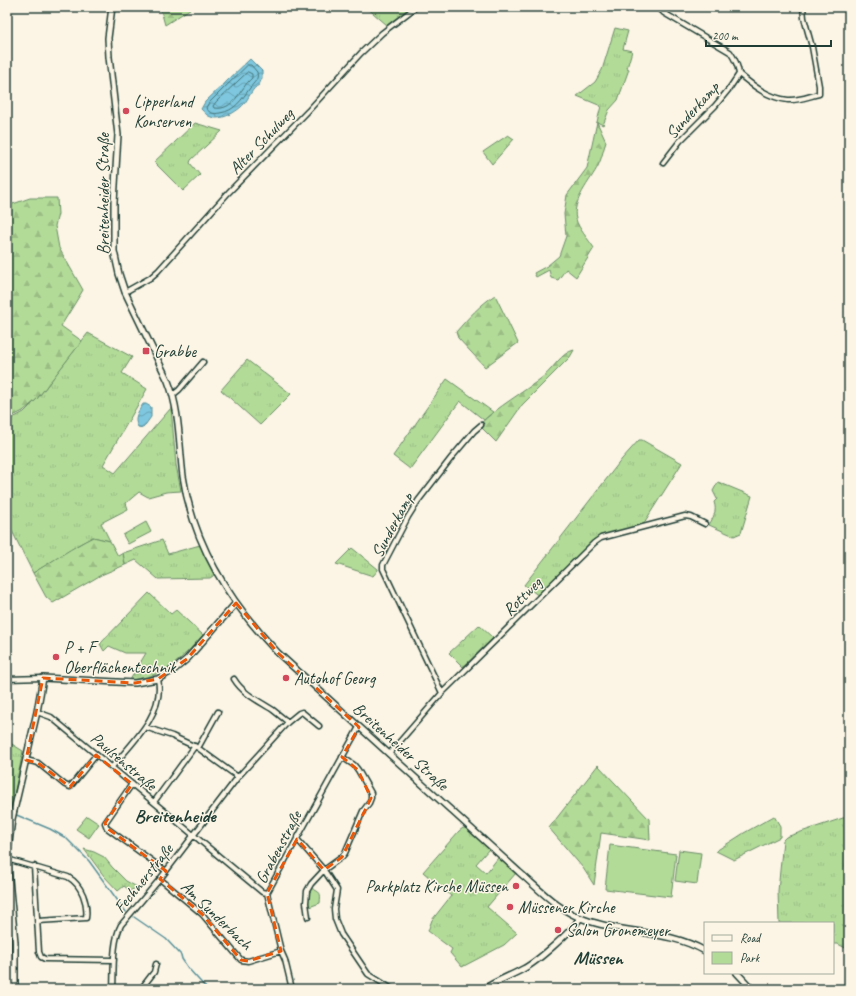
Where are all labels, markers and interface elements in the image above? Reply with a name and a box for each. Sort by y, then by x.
scale bar [706,22,831,48]
text: 200 m [712,28,739,44]
street label: Sunderkamp [661,76,725,143]
place label: Lipperland Konserven [134,91,196,132]
street label: Alter Schulweg [225,102,299,179]
marker: Lipperland Konserven [121,106,131,116]
street label: Breitenheider Straße [93,132,114,255]
place label: Grabbe [154,341,198,362]
marker: Grabbe [141,346,151,356]
street label: Sunderkamp [367,488,419,561]
street label: Rottweg [498,572,547,620]
place label: P + F Oberflächentechnik [64,637,177,678]
marker: P + F Oberflächentechnik [51,652,61,662]
place label: Autohof Georg [294,668,377,689]
marker: Autohof Georg [281,673,291,683]
street label: Breitenheider Straße [348,698,454,796]
street label: Paulsenstraße [86,728,162,796]
district label: Breitenheide [134,804,217,828]
street label: Grabenstraße [251,806,307,887]
street label: Fechnerstraße [109,838,179,917]
street label: Am Sunderbach [177,876,257,955]
place label: Parkplatz Kirche Müssen [365,876,509,897]
marker: Parkplatz Kirche Müssen [511,881,521,891]
place label: Müssener Kirche [518,897,616,918]
marker: Müssener Kirche [505,902,515,912]
place label: Salon Gronemeyer [566,920,671,941]
legend [704,922,834,974]
marker: Salon Gronemeyer [553,925,563,935]
text: Road [740,930,762,946]
district label: Müssen [573,946,624,970]
text: Park [740,950,761,966]

